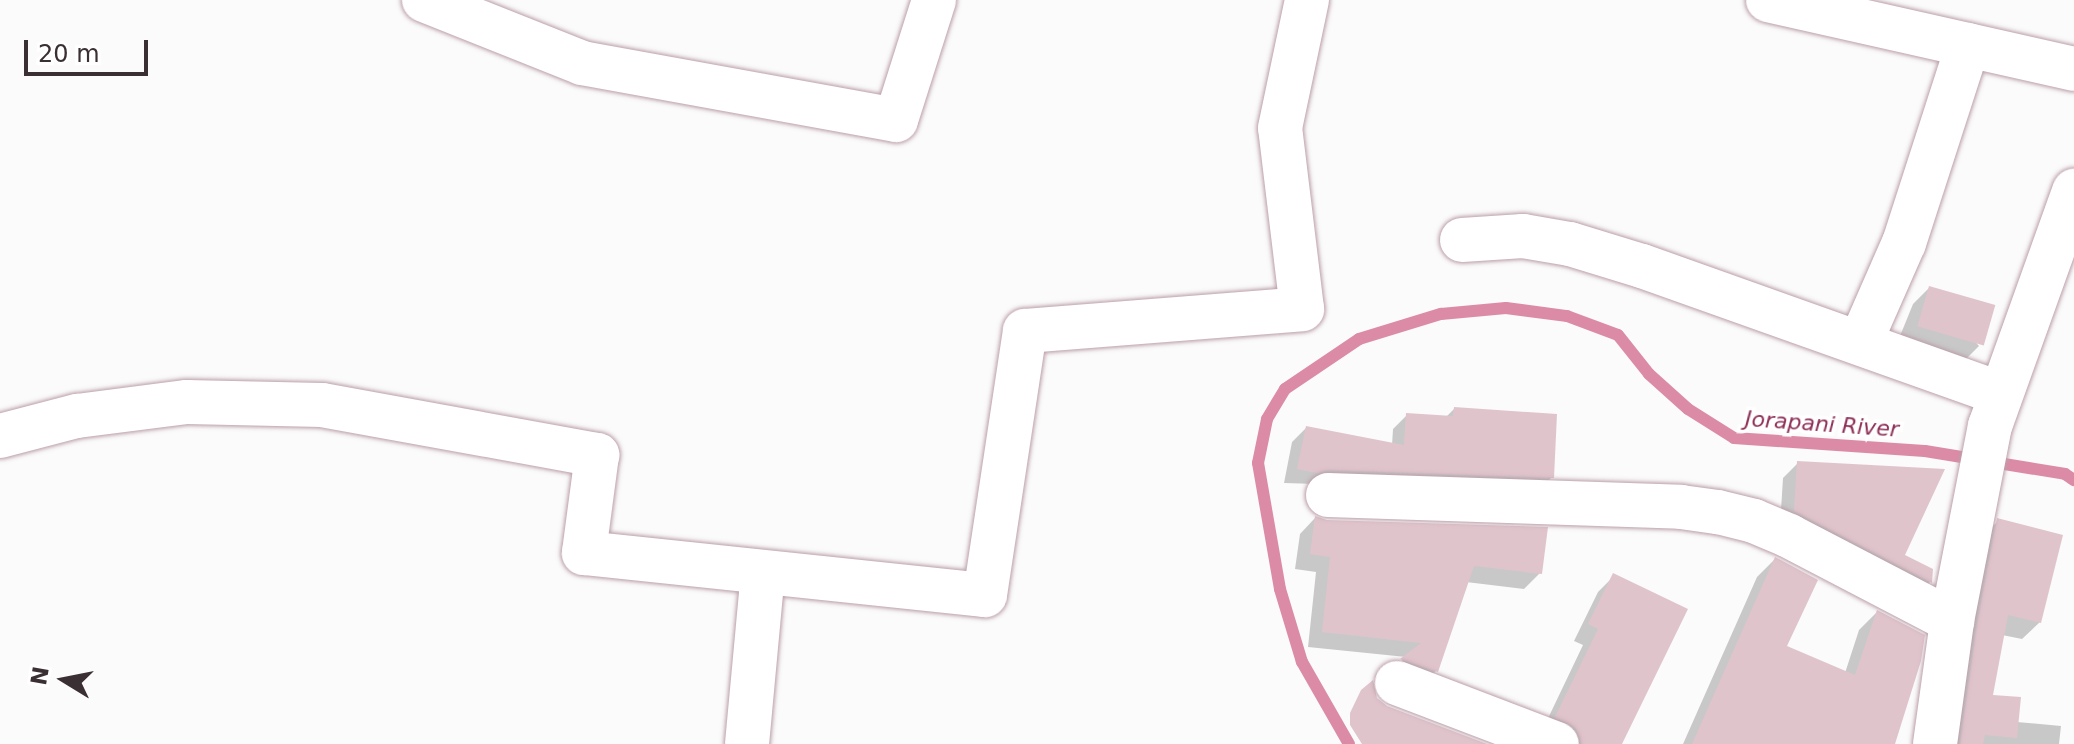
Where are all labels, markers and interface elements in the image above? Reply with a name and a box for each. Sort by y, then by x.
scale bar [28,24,152,74]
text: 20 m [38,40,100,68]
water label: Jorapani River [1744,405,1900,443]
north arrow [24,640,104,720]
text: N [26,665,54,687]

